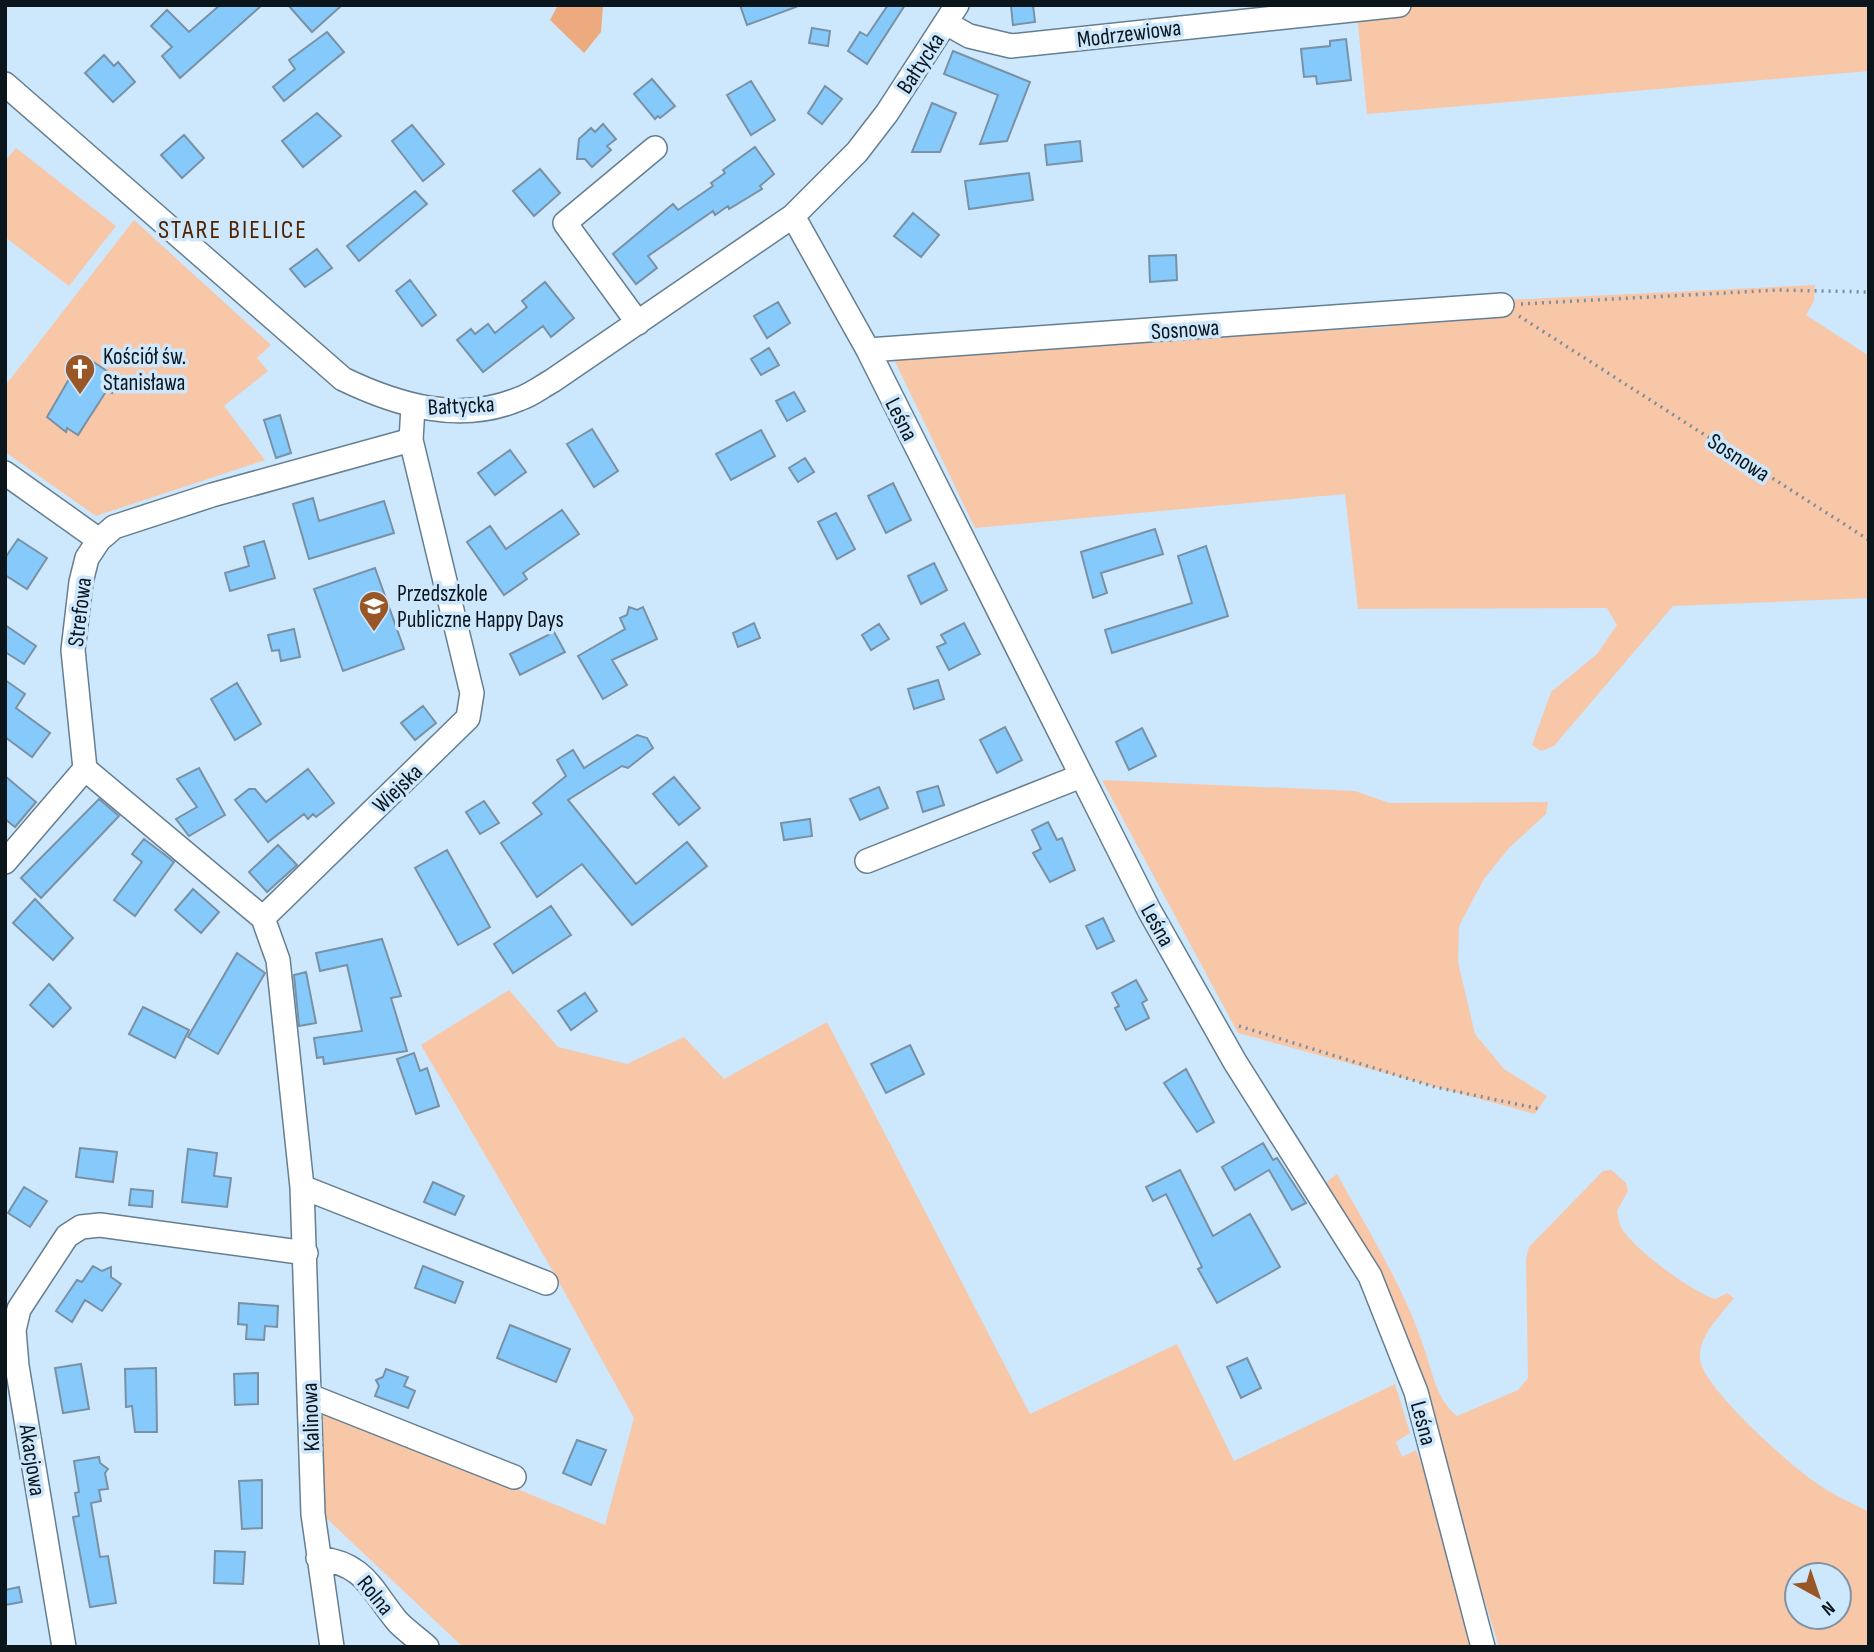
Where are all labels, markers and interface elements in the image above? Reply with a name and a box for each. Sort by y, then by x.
street label: Modrzewiowa [1075,14,1183,54]
street label: Bałtycka [891,28,951,99]
district label: STARE BIELICE [158,215,308,246]
street label: Sosnowa [1150,314,1220,346]
place label: Kościół św. Stanisława [103,343,186,397]
church icon: Kościół św. Stanisława [63,352,97,396]
street label: Bałtycka [427,390,495,422]
street label: Leśna [879,393,924,446]
street label: Sosnowa [1702,427,1775,488]
street label: Strefowa [62,576,98,648]
place label: Przedszkole Publiczne Happy Days [397,580,564,634]
school or university icon: Przedszkole Publiczne Happy Days [357,589,391,633]
street label: Wiejska [367,758,428,819]
street label: Leśna [1134,899,1180,952]
street label: Kalinowa [296,1382,326,1452]
street label: Leśna [1404,1398,1442,1448]
street label: Akacjowa [12,1421,51,1498]
north arrow [1783,1561,1853,1631]
street label: Rolna [351,1570,400,1621]
text: N [1817,1596,1839,1620]

